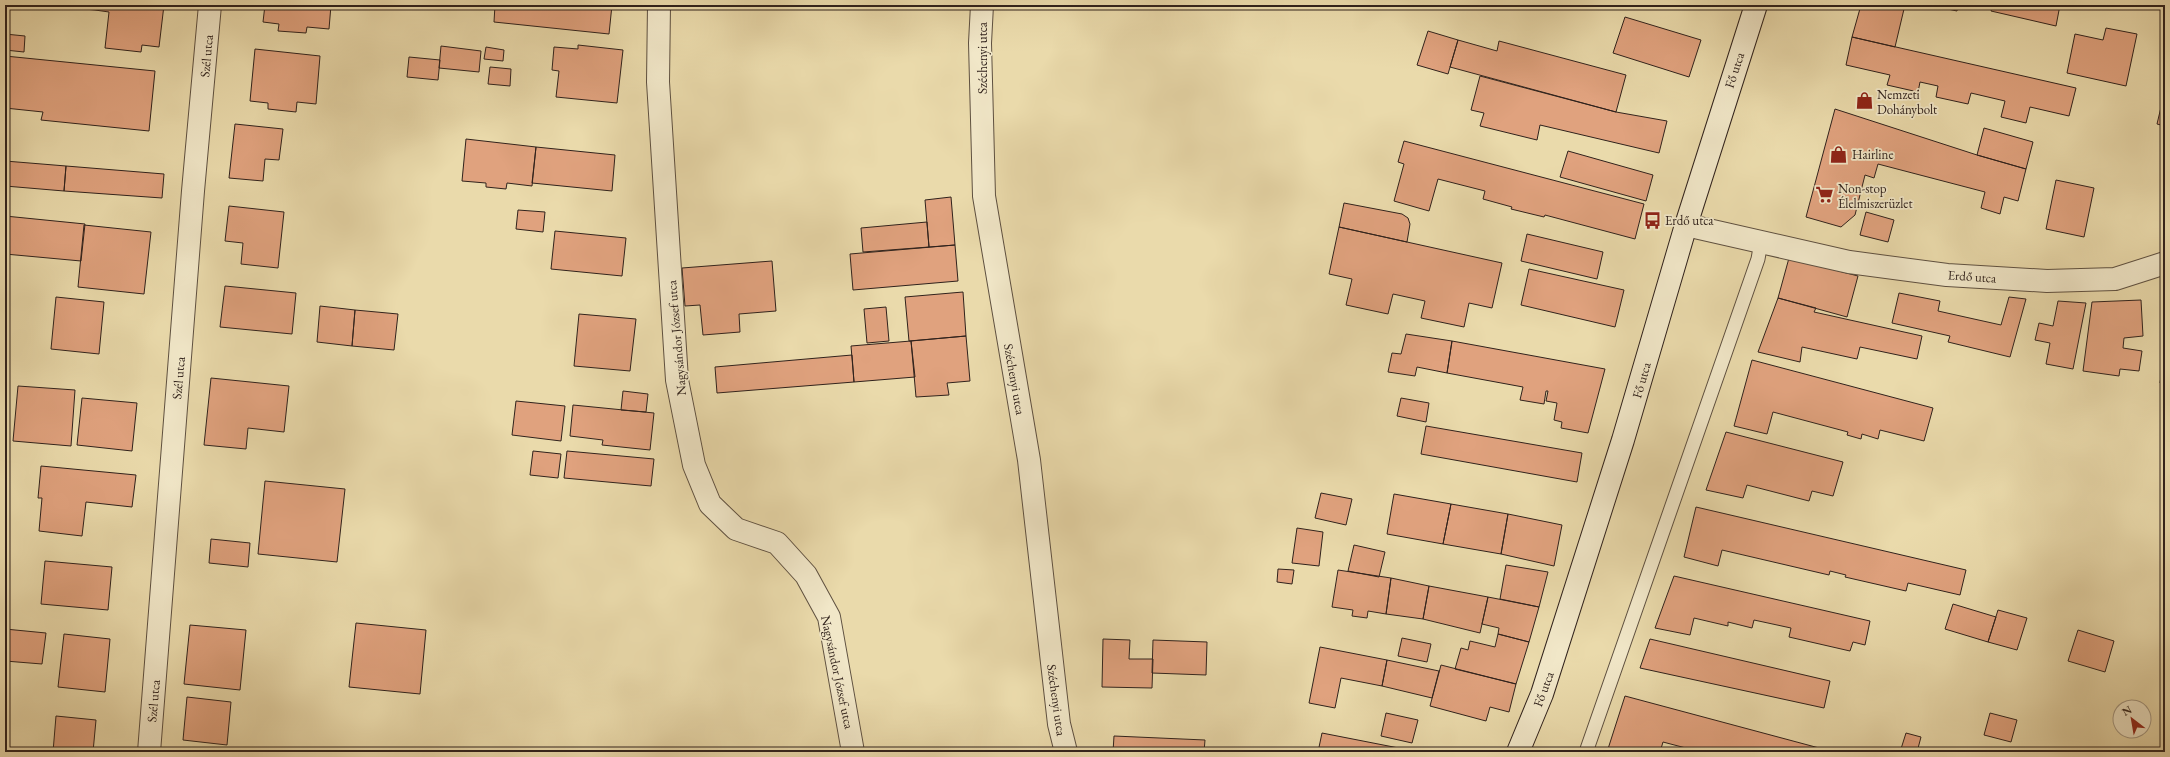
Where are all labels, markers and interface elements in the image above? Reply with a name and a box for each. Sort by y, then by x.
street label: Széchenyi utca [974,21,991,94]
street label: Szél utca [196,33,217,78]
street label: Fő utca [1721,49,1748,90]
place label: Nemzeti Dohánybolt [1877,86,1937,118]
shop icon: Nemzeti Dohánybolt [1854,91,1874,111]
shop icon: Hairline [1829,144,1849,164]
place label: Hairline [1852,146,1893,163]
place label: Non-stop Élelmiszerüzlet [1838,180,1912,212]
supermarket icon: Non-stop Élelmiszerüzlet [1815,185,1835,205]
bus stop icon: Erdő utca [1642,210,1662,230]
place label: Erdő utca [1665,212,1714,229]
street label: Erdő utca [1947,266,1998,287]
street label: Nagysándor József utca [663,279,690,396]
street label: Széchenyi utca [1000,342,1029,417]
street label: Szél utca [168,355,189,400]
street label: Fő utca [1628,359,1655,400]
street label: Nagysándor József utca [817,614,858,731]
street label: Széchenyi utca [1043,663,1070,738]
street label: Fő utca [1529,668,1558,709]
street label: Szél utca [143,678,164,723]
north arrow [2112,699,2152,739]
text: N [2119,702,2134,719]

